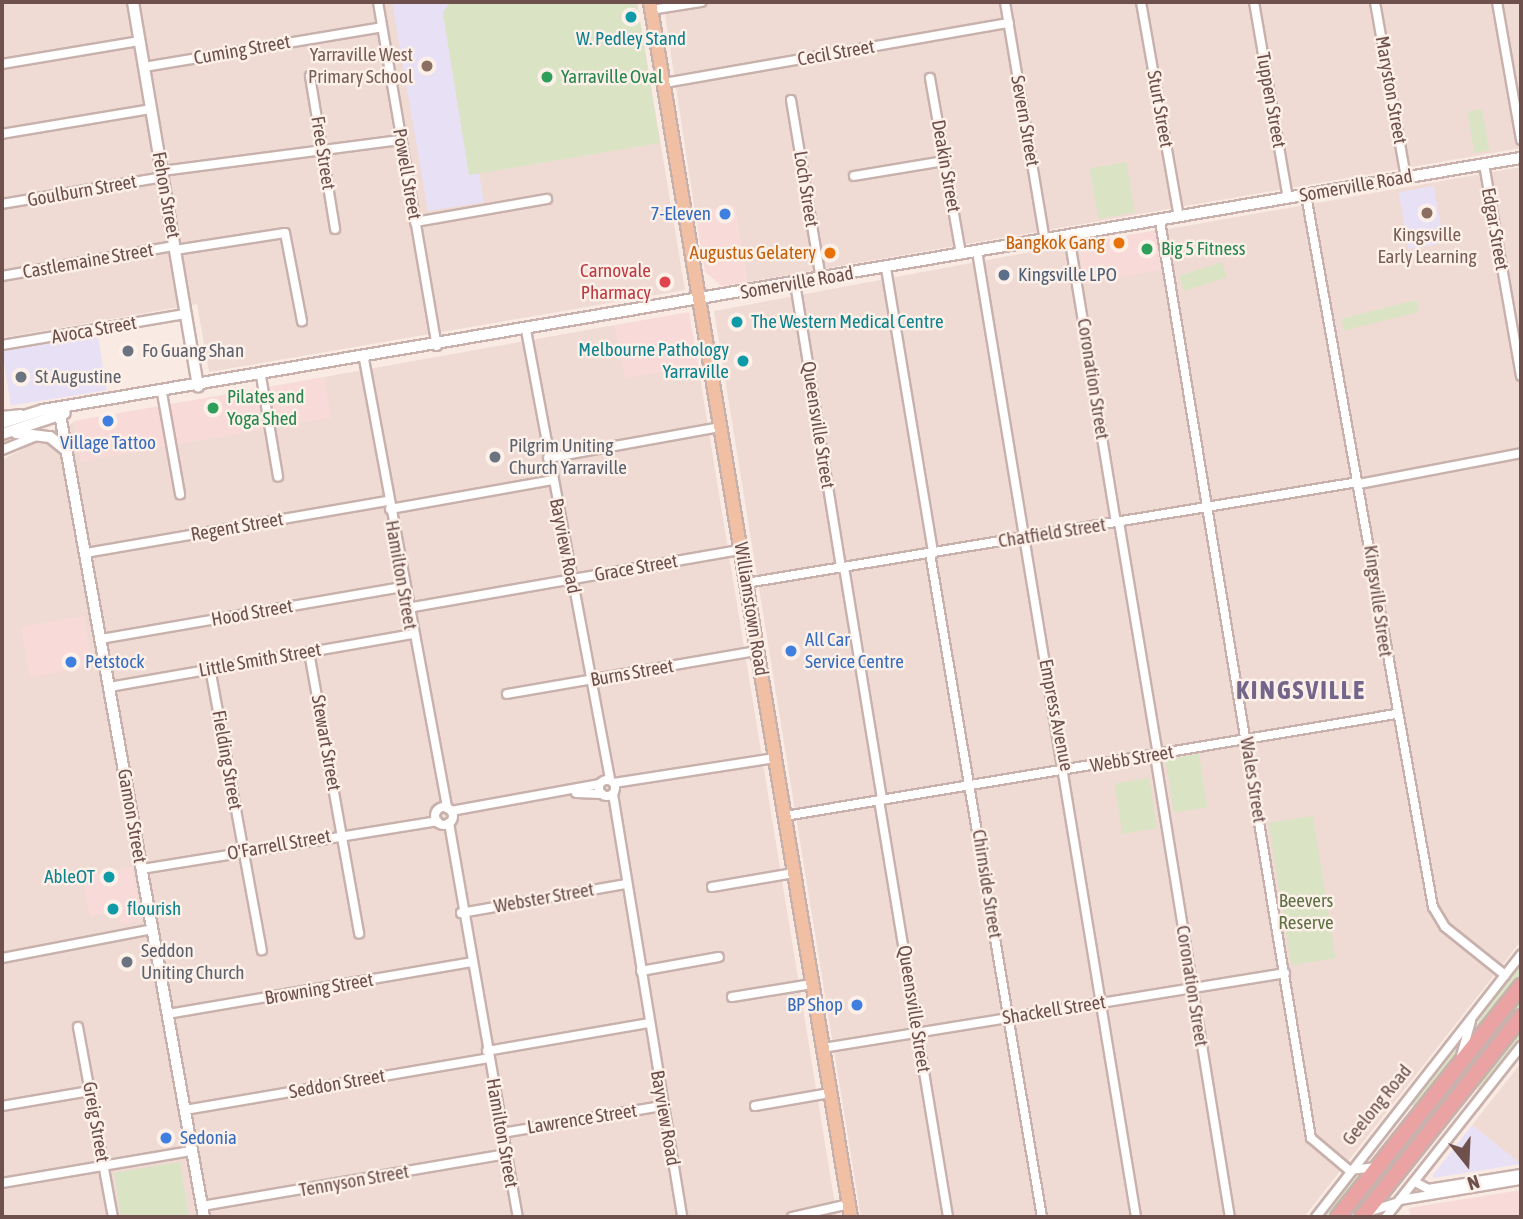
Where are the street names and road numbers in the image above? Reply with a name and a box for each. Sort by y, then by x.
street label: Cuming Street [192,30,292,70]
street label: Maryston Street [1370,34,1412,146]
street label: Cecil Street [796,35,876,71]
street label: Tuppen Street [1251,50,1291,150]
street label: Sturt Street [1142,69,1178,149]
street label: Severn Street [1006,74,1044,168]
street label: Free Street [306,115,340,191]
street label: Deakin Street [927,118,965,214]
street label: Powell Street [388,127,426,221]
street label: Loch Street [789,149,823,229]
street label: Fehon Street [147,150,185,240]
street label: Somerville Road [1298,165,1414,207]
street label: Goulburn Street [26,170,138,212]
street label: Edgar Street [1477,186,1513,272]
street label: Castlemaine Street [21,238,155,284]
street label: Somerville Road [739,262,855,304]
street label: Avoca Street [50,311,138,349]
street label: Coronation Street [1072,317,1114,441]
street label: Queensville Street [797,360,839,490]
street label: Bayview Road [545,496,585,596]
street label: Regent Street [189,508,285,546]
street label: Chatfield Street [997,513,1107,553]
street label: Hamilton Street [380,519,422,631]
street label: Williamstown Road [729,540,773,678]
street label: Kingsville Street [1359,544,1397,658]
street label: Grace Street [593,549,679,587]
street label: Hood Street [210,595,294,631]
street label: Little Smith Street [197,638,323,682]
street label: Burns Street [589,654,675,692]
street label: Empress Avenue [1034,657,1078,773]
street label: Stewart Street [306,693,346,793]
street label: Fielding Street [207,709,247,811]
street label: Wales Street [1235,735,1271,825]
street label: Webb Street [1089,740,1175,778]
street label: Gamon Street [113,767,151,865]
street label: O'Farrell Street [226,825,332,865]
street label: Chirnside Street [967,828,1007,940]
street label: Webster Street [492,878,596,918]
street label: Coronation Street [1171,924,1213,1048]
street label: Queensville Street [893,944,935,1074]
street label: Browning Street [263,968,375,1010]
street label: Shackell Street [1001,991,1107,1029]
street label: Geelong Road [1338,1060,1416,1150]
street label: Seddon Street [287,1064,387,1104]
street label: Bayview Road [645,1068,685,1168]
street label: Hamilton Street [481,1077,523,1189]
street label: Greig Street [78,1080,114,1164]
street label: Lawrence Street [525,1099,639,1139]
street label: Tennyson Street [297,1160,411,1202]

